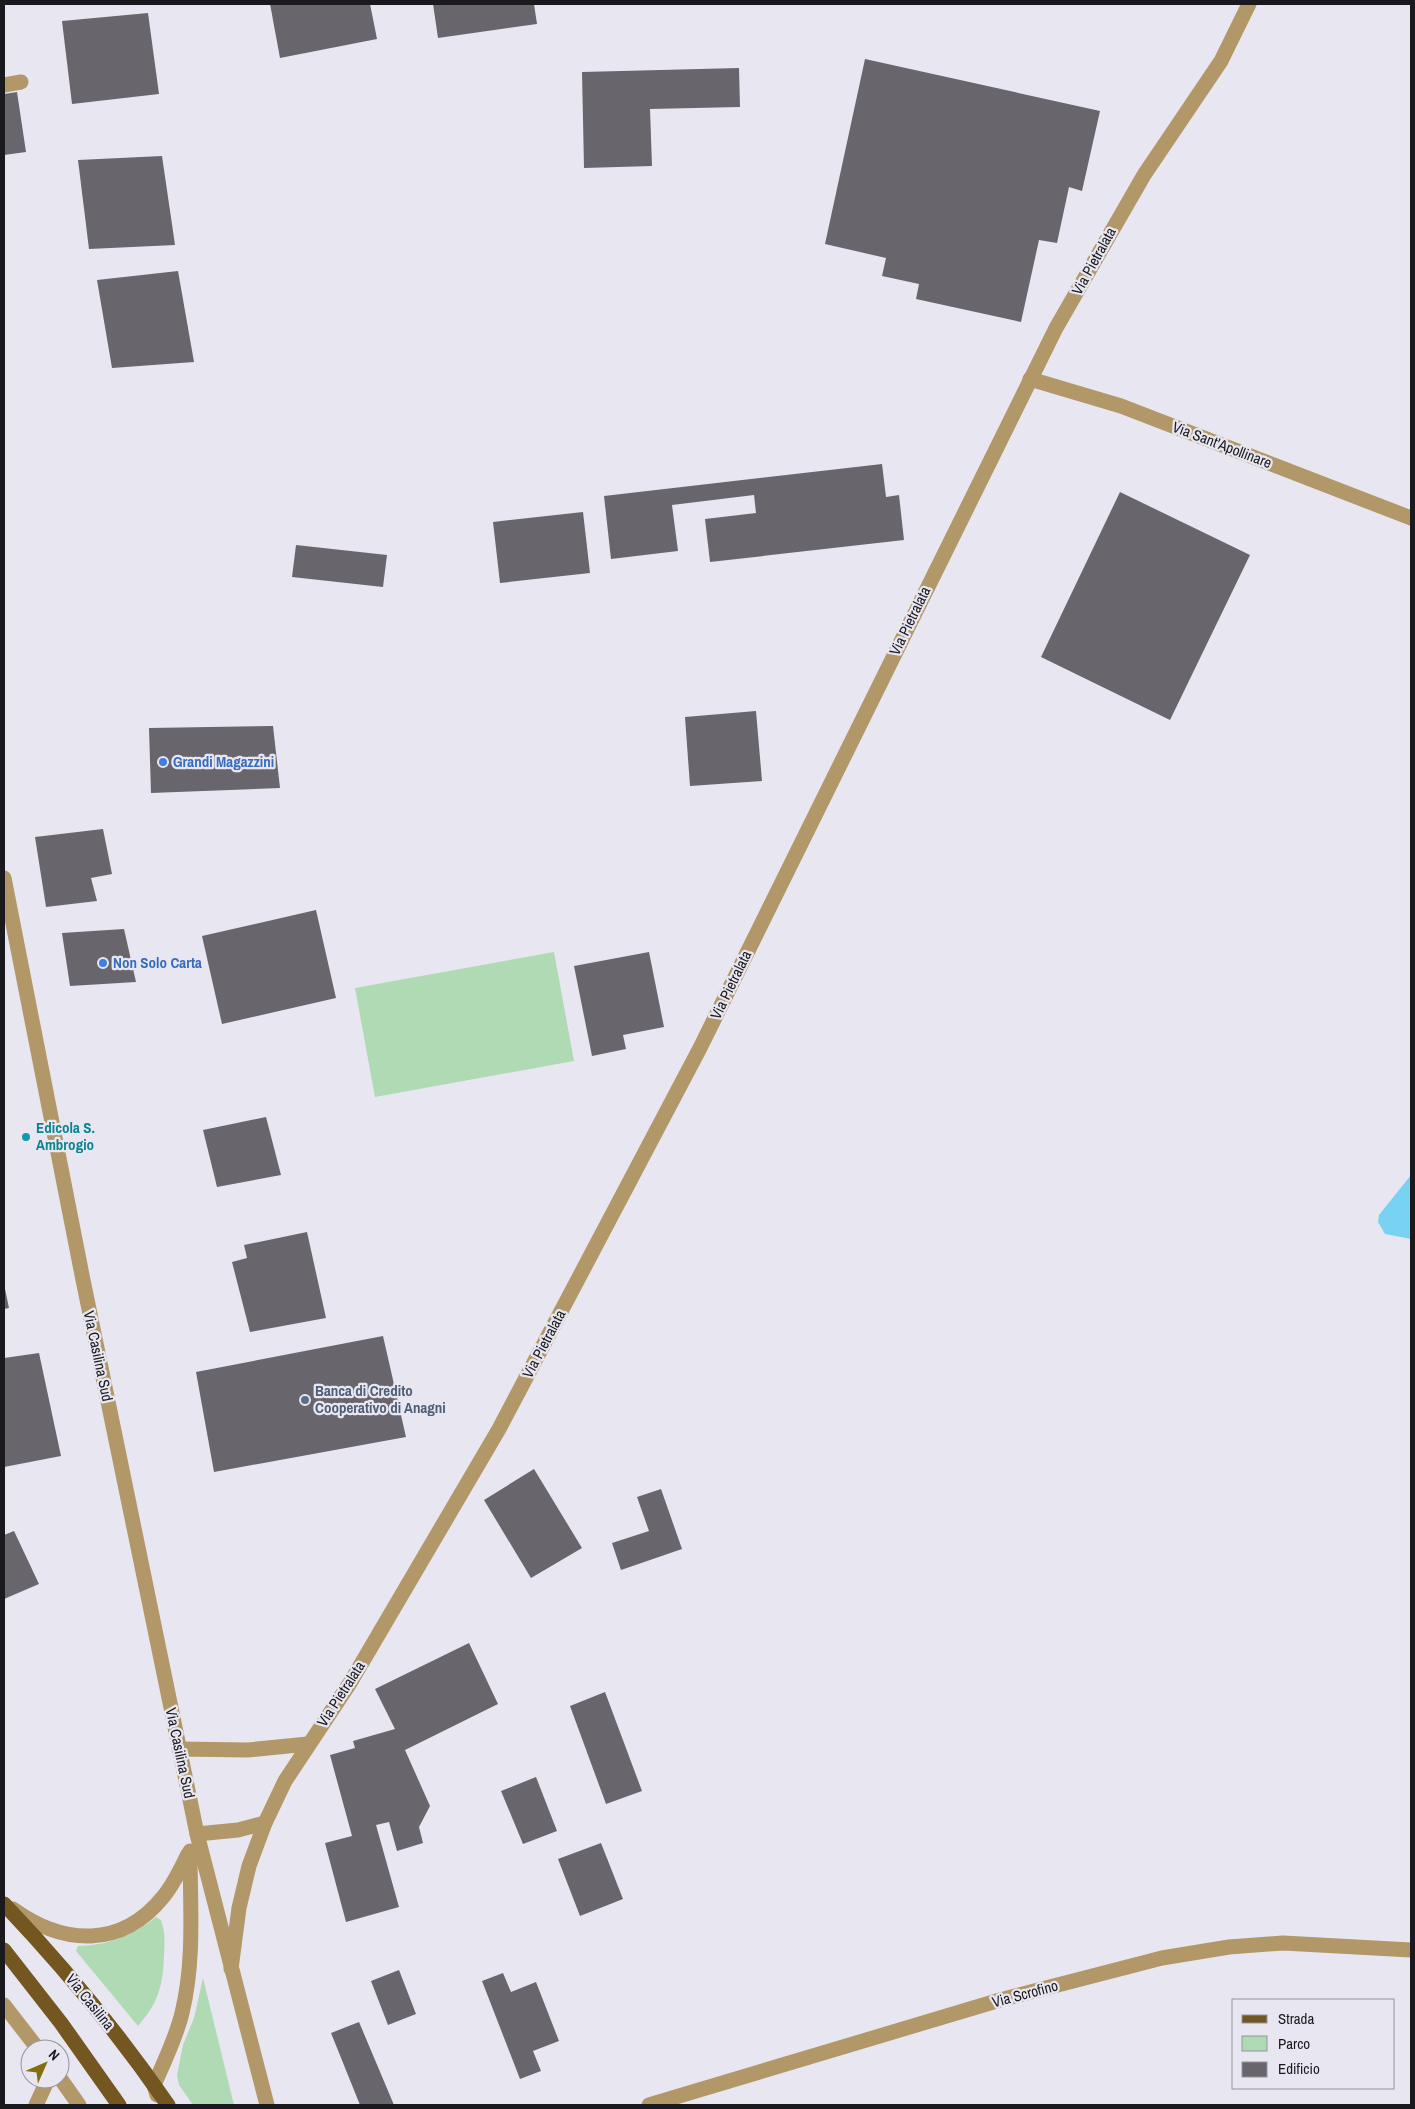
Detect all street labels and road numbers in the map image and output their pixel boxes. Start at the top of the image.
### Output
street label: Via Pietralata [1066,223,1121,298]
street label: Via Sant'Apollinare [1170,416,1275,473]
street label: Via Pietralata [884,583,935,659]
street label: Via Pietralata [705,947,756,1023]
street label: Via Pietralata [517,1306,570,1382]
street label: Via Casilina Sud [79,1309,118,1403]
street label: Via Pietralata [312,1657,370,1731]
street label: Via Casilina Sud [161,1706,200,1800]
street label: Via Casilina [61,1969,120,2034]
street label: Via Scrofino [990,1975,1060,2012]

